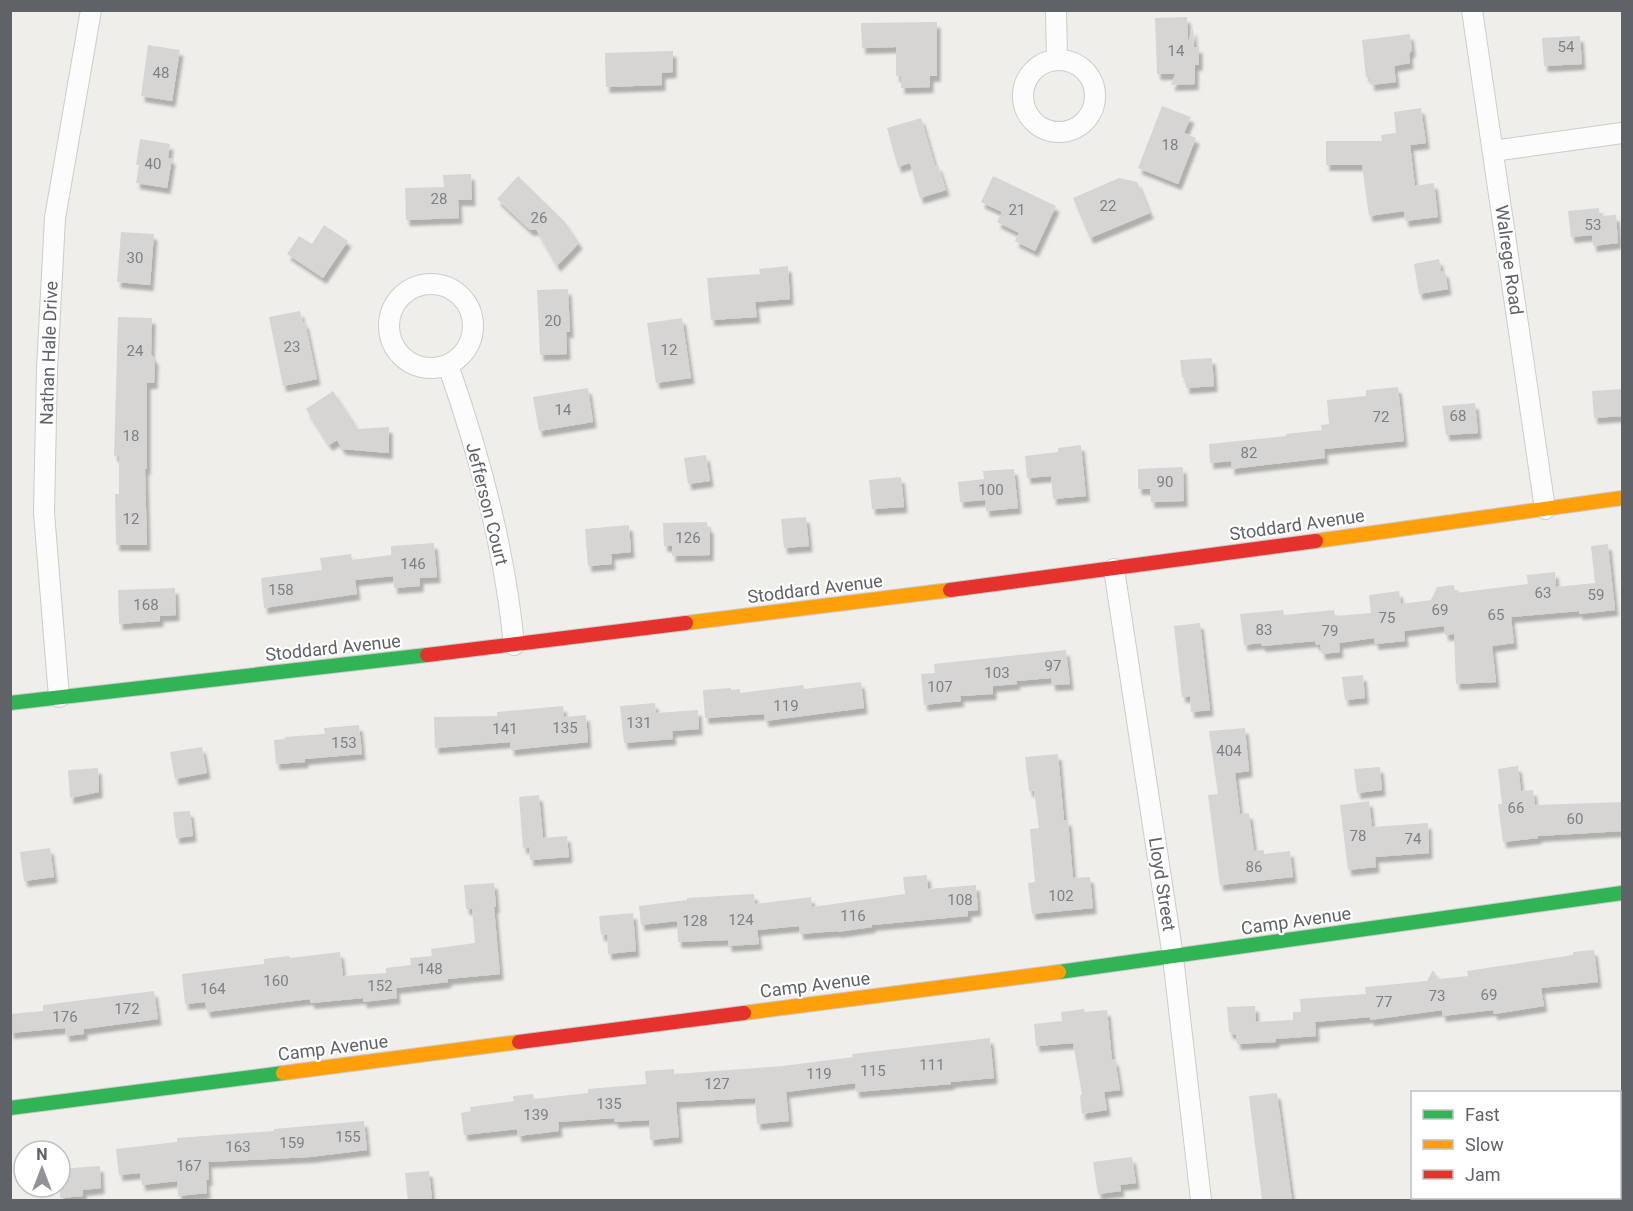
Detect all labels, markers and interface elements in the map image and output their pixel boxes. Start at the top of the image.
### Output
house number: 54 [1558,38,1575,56]
house number: 14 [1168,42,1185,60]
house number: 48 [153,64,169,82]
house number: 18 [1162,136,1178,154]
house number: 40 [145,155,161,173]
house number: 28 [431,190,447,208]
house number: 22 [1100,197,1116,215]
house number: 21 [1009,201,1025,219]
street label: Walrege Road [1491,204,1528,316]
house number: 26 [531,209,547,227]
house number: 53 [1585,216,1601,234]
house number: 30 [127,249,143,267]
street label: Nathan Hale Drive [35,281,62,425]
house number: 20 [545,312,561,330]
house number: 23 [284,338,300,356]
house number: 12 [661,341,677,359]
house number: 24 [127,342,144,360]
house number: 14 [555,401,572,419]
house number: 68 [1450,407,1466,425]
house number: 72 [1373,408,1389,426]
house number: 18 [123,427,139,445]
street label: Jefferson Court [462,440,513,568]
house number: 82 [1241,444,1257,462]
house number: 90 [1157,473,1173,491]
house number: 100 [978,481,1004,499]
street label: Stoddard Avenue [1228,505,1366,544]
house number: 12 [123,510,139,528]
house number: 126 [675,529,701,547]
house number: 146 [400,555,426,573]
street label: Stoddard Avenue [746,570,884,607]
house number: 158 [268,581,294,599]
house number: 63 [1535,584,1551,602]
house number: 59 [1588,586,1604,604]
house number: 168 [133,596,159,614]
house number: 69 [1432,601,1448,619]
house number: 65 [1488,606,1504,624]
house number: 75 [1379,609,1395,627]
house number: 83 [1256,621,1272,639]
house number: 79 [1322,622,1338,640]
street label: Stoddard Avenue [264,630,402,665]
house number: 97 [1045,657,1061,675]
house number: 103 [984,664,1010,682]
house number: 107 [927,678,953,696]
house number: 119 [773,697,799,715]
house number: 131 [626,714,652,732]
house number: 135 [552,719,578,737]
house number: 141 [492,720,518,738]
house number: 153 [331,734,357,752]
house number: 404 [1216,742,1242,760]
house number: 66 [1508,799,1524,817]
house number: 60 [1567,810,1583,828]
house number: 78 [1350,827,1366,845]
house number: 74 [1405,830,1422,848]
street label: Lloyd Street [1145,836,1180,932]
house number: 86 [1246,858,1262,876]
house number: 102 [1048,887,1074,905]
house number: 108 [947,891,973,909]
street label: Camp Avenue [1240,902,1352,939]
house number: 116 [840,907,866,925]
house number: 124 [728,911,754,929]
house number: 128 [682,912,708,930]
house number: 148 [417,960,443,978]
street label: Camp Avenue [759,967,871,1002]
house number: 160 [263,972,289,990]
house number: 152 [367,977,393,995]
house number: 164 [200,980,226,998]
house number: 69 [1481,986,1497,1004]
house number: 73 [1429,987,1445,1005]
house number: 77 [1376,993,1392,1011]
house number: 172 [114,1000,140,1018]
house number: 176 [52,1008,78,1026]
street label: Camp Avenue [277,1030,389,1065]
house number: 111 [919,1056,945,1074]
house number: 115 [860,1062,886,1080]
house number: 119 [806,1065,832,1083]
house number: 127 [704,1075,730,1093]
legend [1411,1091,1621,1199]
house number: 135 [596,1095,622,1113]
text: Fast [1465,1104,1500,1125]
house number: 139 [523,1106,549,1124]
house number: 155 [335,1128,361,1146]
house number: 159 [279,1134,305,1152]
text: Slow [1465,1134,1504,1155]
house number: 163 [225,1138,251,1156]
north arrow [12,1139,72,1199]
text: N [36,1145,48,1164]
house number: 167 [176,1157,202,1175]
text: Jam [1465,1164,1501,1185]

